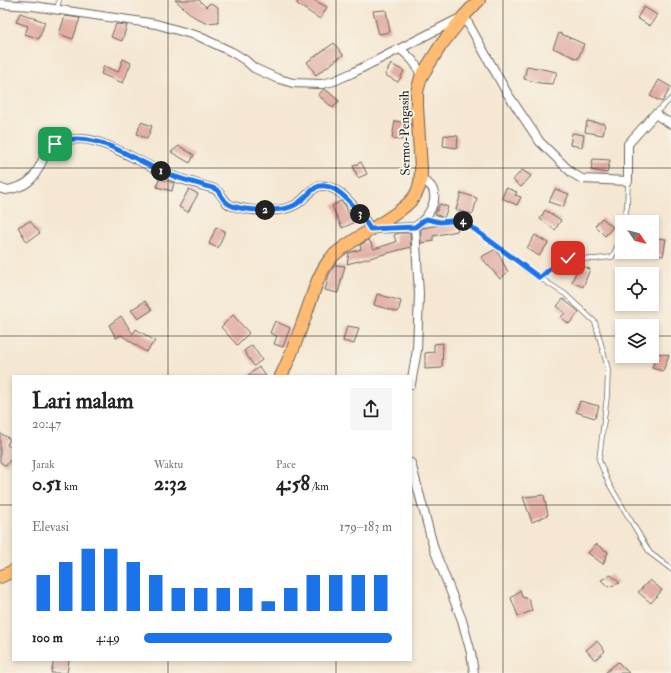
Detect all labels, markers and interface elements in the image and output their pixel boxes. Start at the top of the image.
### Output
street label: Sermo-Pengasih [396,90,414,176]
pin [38,127,72,161]
icon: arrive [44,133,66,155]
pin: 1 [151,161,171,181]
text: 1 [159,164,163,177]
pin: 2 [255,200,275,220]
text: 2 [262,203,268,216]
pin: 3 [350,204,370,224]
text: 3 [358,207,362,220]
pin: 4 [453,211,473,231]
text: 4 [460,214,466,227]
north arrow [615,215,659,259]
map controls [615,215,659,363]
pin [551,241,585,275]
icon: check [557,247,579,269]
button: locate [615,267,659,311]
button: layers [615,319,659,363]
text: Lari malam [32,387,134,415]
button: share [350,388,392,430]
text: 20:47 [32,416,61,432]
text: Jarak [32,458,55,471]
text: Waktu [154,458,183,471]
text: Pace [276,458,296,471]
text: 0.51 [32,471,62,496]
text: 2:32 [154,471,187,496]
text: 4:58 [276,471,310,496]
text: km [62,480,78,493]
text: /km [310,480,329,493]
text: Elevasi [32,519,69,535]
text: 179–183 m [340,519,392,535]
text: 100 m [32,630,63,646]
text: 4:49 [96,630,120,646]

